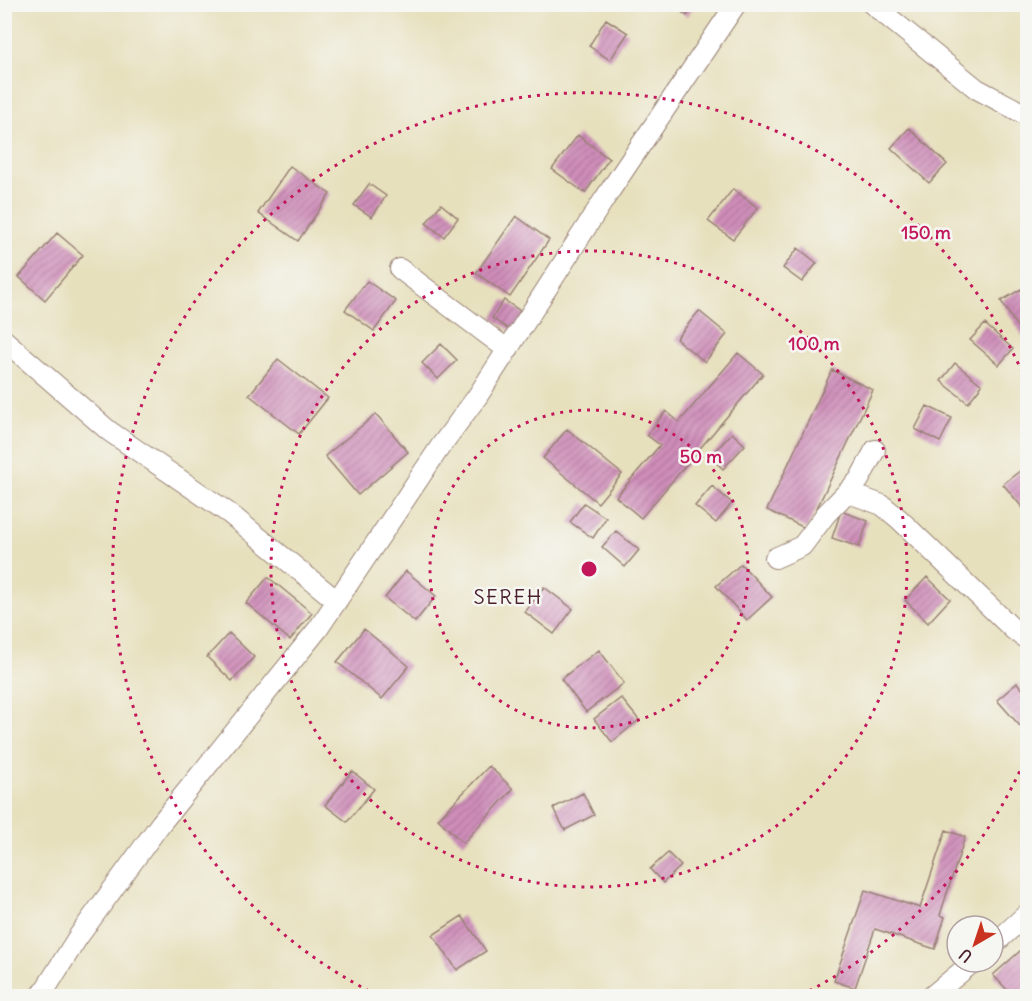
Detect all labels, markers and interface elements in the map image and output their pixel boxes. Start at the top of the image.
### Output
text: 150 m [901,221,951,244]
text: 100 m [789,332,840,355]
text: 50 m [680,445,722,468]
centre of rings [579,559,599,579]
district label: SEREH [473,584,543,609]
north arrow [945,914,1005,974]
text: U [955,944,976,967]

